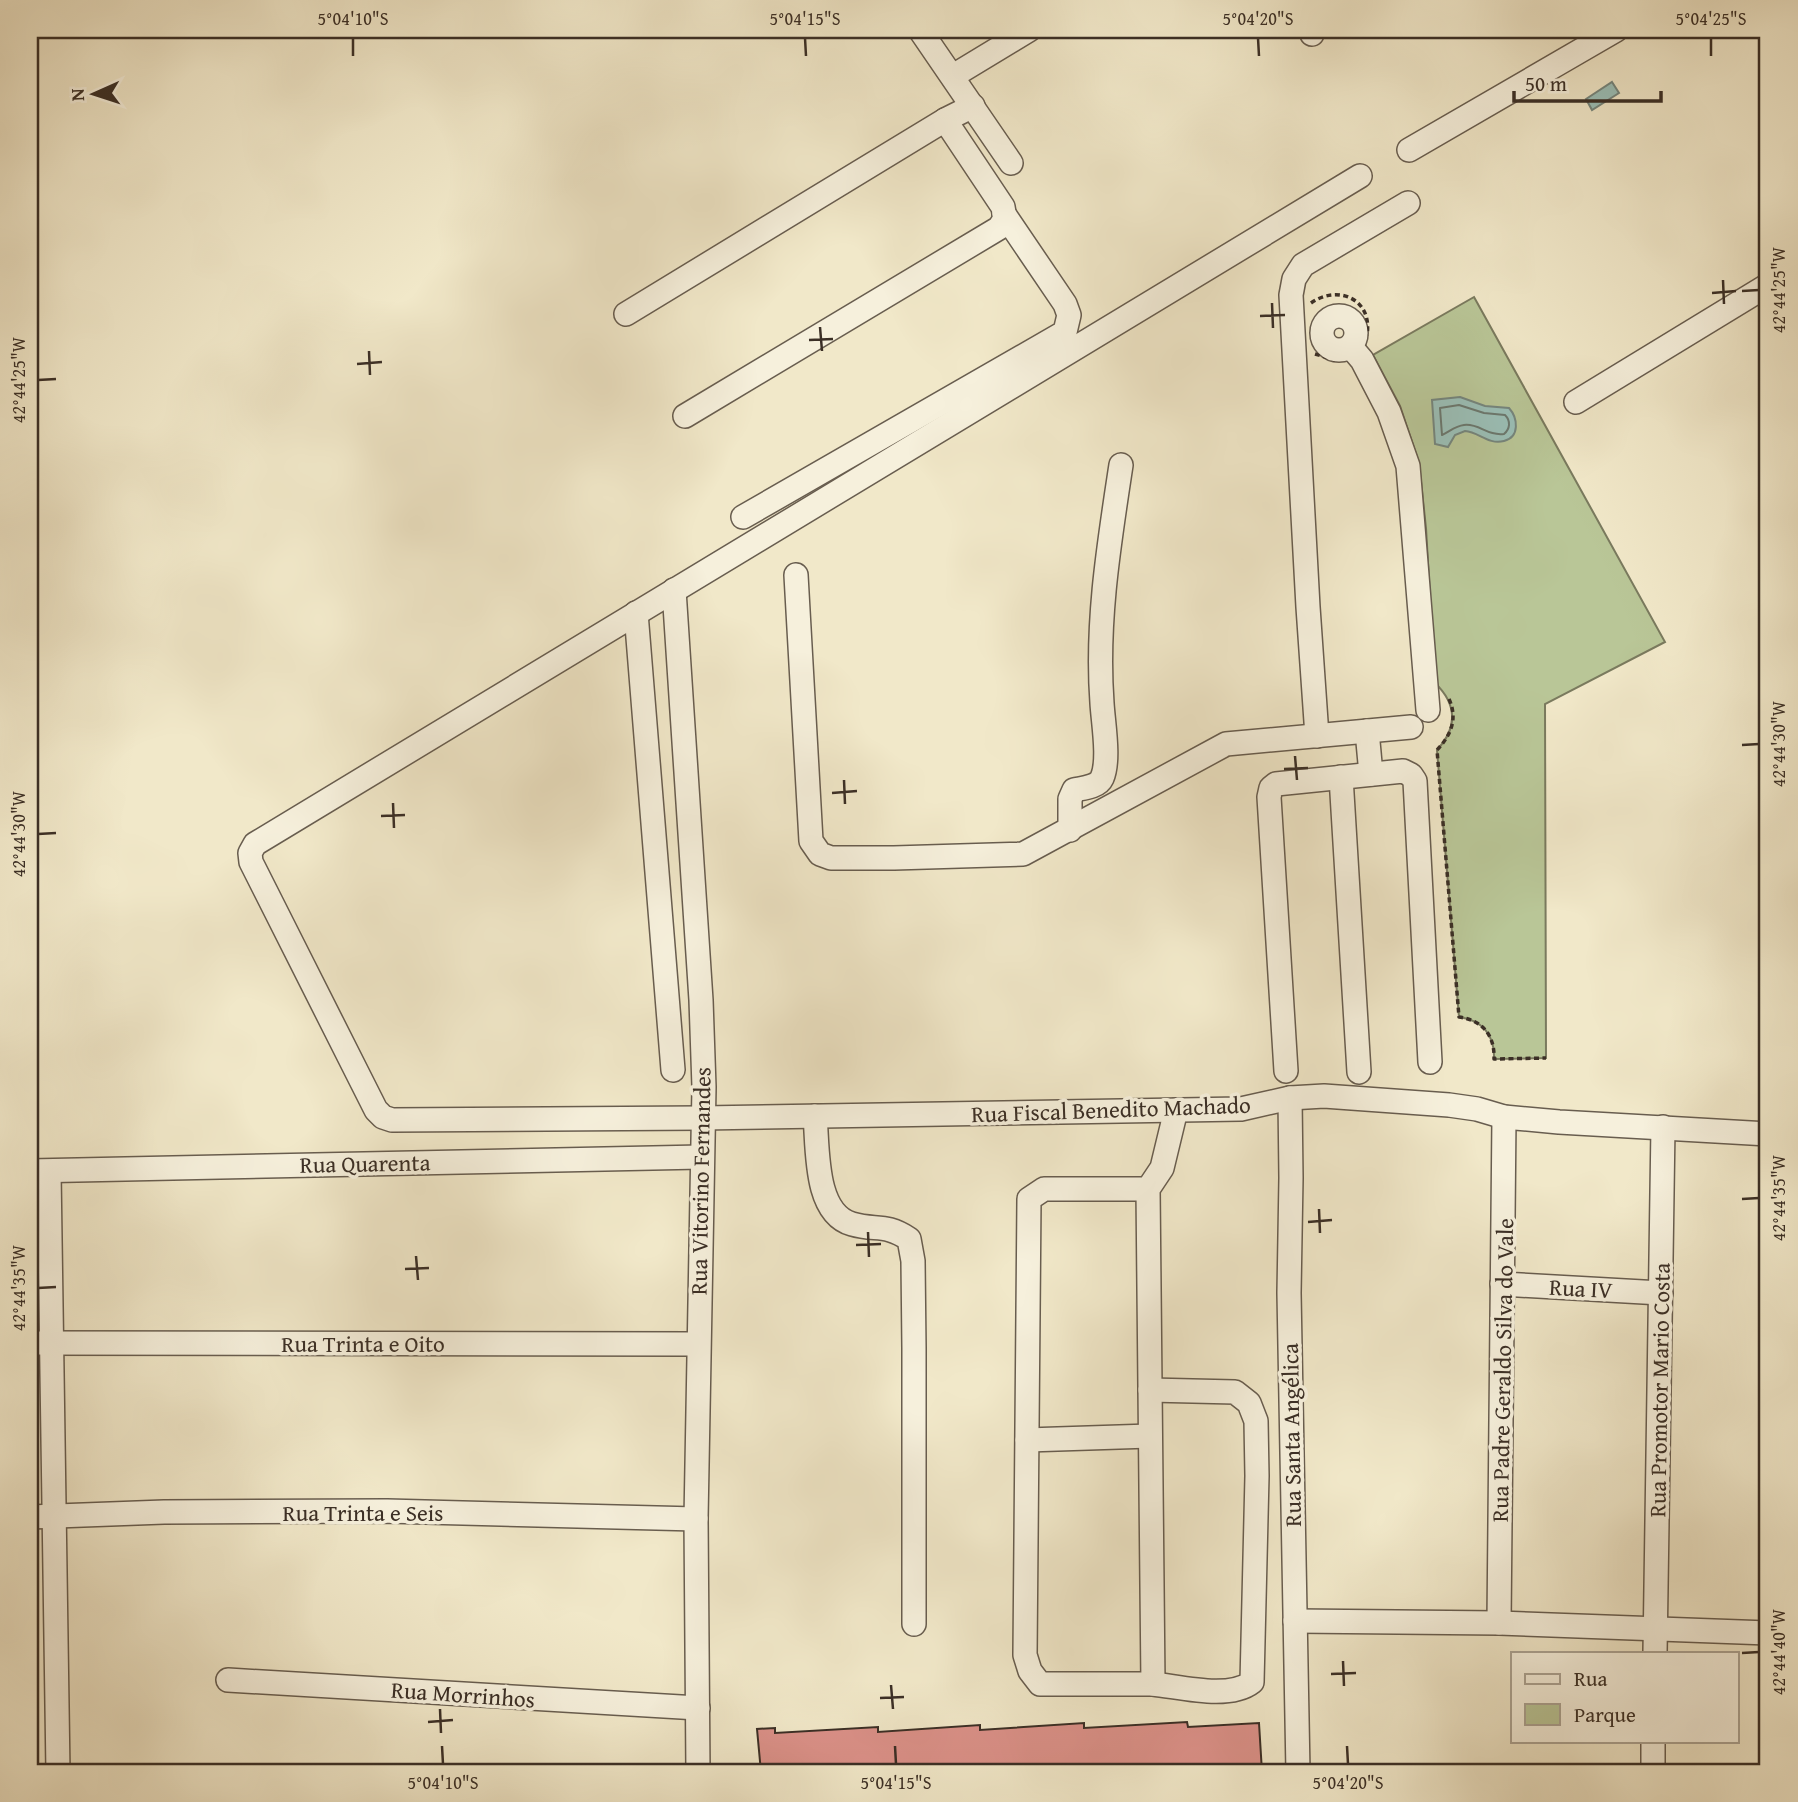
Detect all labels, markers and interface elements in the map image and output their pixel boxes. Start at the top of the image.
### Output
text: 5°04'10"S [317,5,389,32]
text: 5°04'15"S [769,5,841,32]
text: 5°04'20"S [1222,5,1294,32]
text: 5°04'25"S [1675,5,1747,32]
north arrow [60,60,130,130]
scale bar [1514,60,1661,104]
text: 50 m [1525,68,1567,99]
text: N [63,88,91,102]
text: 42°44'25"W [1765,246,1792,333]
text: 42°44'25"W [5,336,32,423]
text: 42°44'30"W [1765,700,1792,787]
text: 42°44'30"W [5,790,32,877]
street label: Rua Vitorino Fernandes [682,1067,718,1295]
street label: Rua Fiscal Benedito Machado [971,1088,1251,1130]
street label: Rua Quarenta [299,1145,431,1181]
text: 42°44'35"W [1765,1154,1792,1241]
street label: Rua Padre Geraldo Silva do Vale [1483,1218,1521,1522]
text: 42°44'35"W [5,1244,32,1331]
street label: Rua Promotor Mario Costa [1640,1262,1678,1518]
street label: Rua IV [1548,1270,1614,1306]
street label: Rua Trinta e Oito [281,1327,445,1360]
street label: Rua Santa Angélica [1273,1343,1309,1527]
street label: Rua Trinta e Seis [283,1496,443,1529]
text: 42°44'40"W [1765,1608,1792,1695]
legend [1511,1652,1738,1742]
text: Rua [1574,1663,1607,1694]
street label: Rua Morrinhos [390,1673,536,1715]
text: Parque [1574,1699,1636,1730]
text: 5°04'10"S [407,1769,479,1796]
text: 5°04'15"S [860,1769,932,1796]
text: 5°04'20"S [1312,1769,1384,1796]

